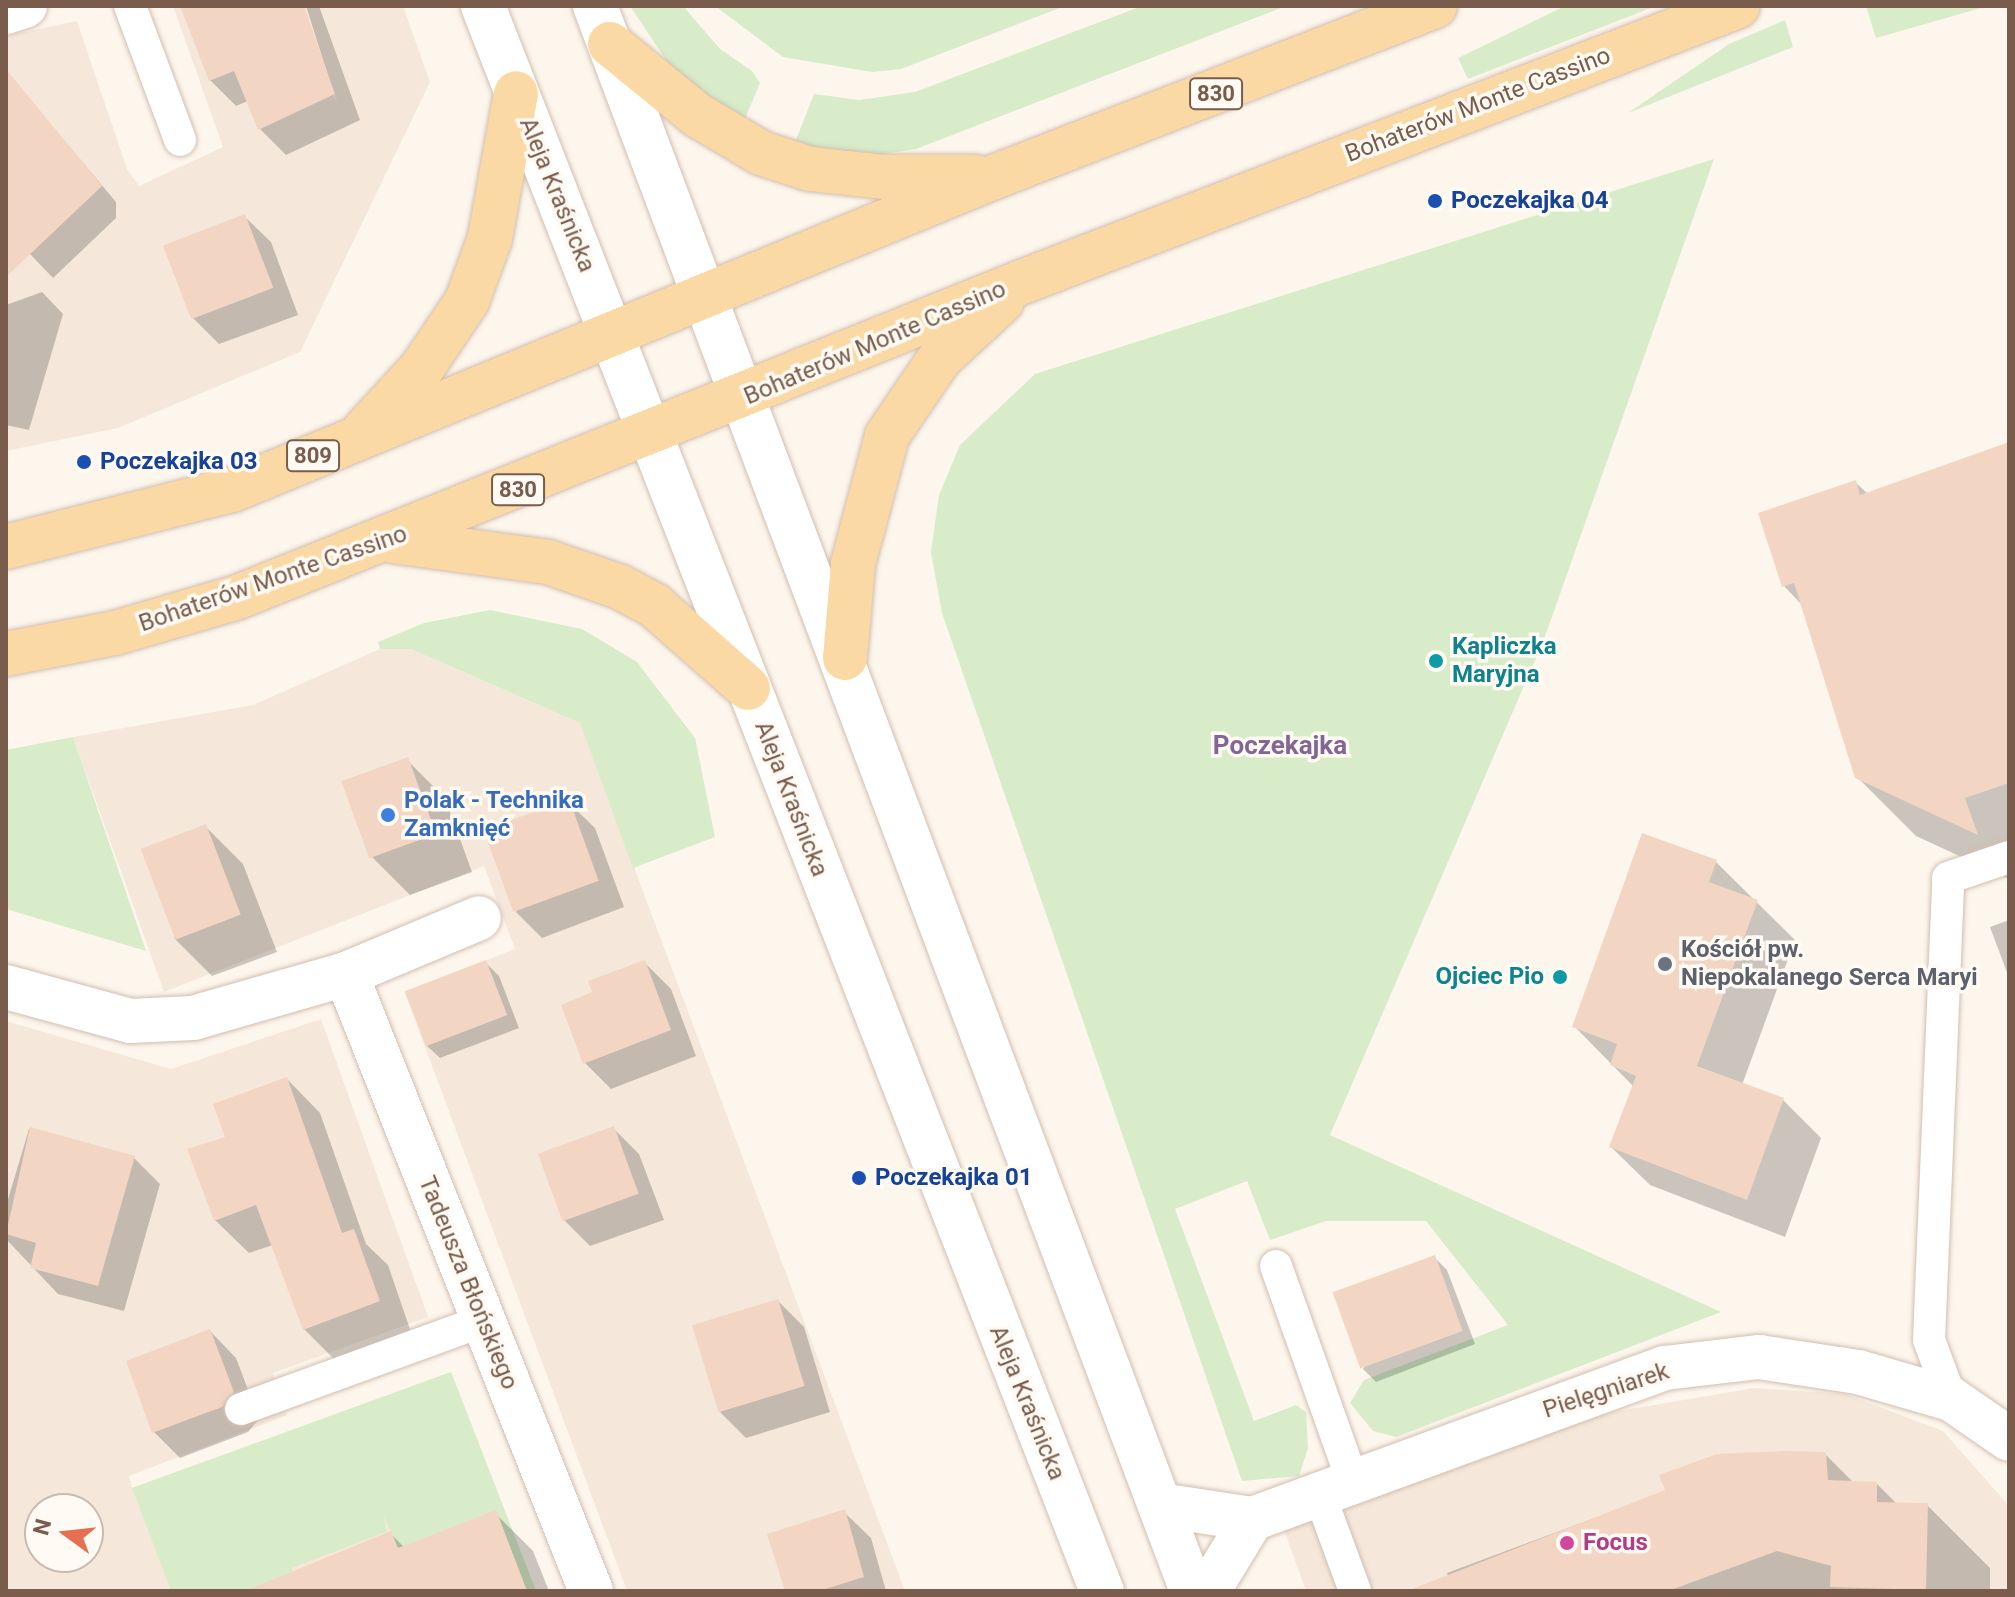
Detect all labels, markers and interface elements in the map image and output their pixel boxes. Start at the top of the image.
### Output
street label: Bohaterów Monte Cassino [1341,41,1615,169]
road number: 830 [1188,76,1244,112]
street label: Aleja Kraśnicka [513,114,601,276]
place label: Poczekajka 04 [1451,187,1608,215]
marker: Poczekajka 04 [1426,192,1444,210]
street label: Bohaterów Monte Cassino [740,275,1010,411]
road number: 809 [285,438,341,474]
place label: Poczekajka 03 [100,448,257,476]
marker: Poczekajka 03 [75,453,93,471]
road number: 830 [490,472,546,508]
street label: Bohaterów Monte Cassino [135,520,411,638]
place label: Kapliczka Maryjna [1452,633,1557,689]
marker: Kapliczka Maryjna [1427,652,1445,670]
street label: Aleja Kraśnicka [748,717,834,881]
district label: Poczekajka [1213,730,1347,762]
place label: Polak - Technika Zamknięć [404,787,584,843]
marker: Polak - Technika Zamknięć [379,806,397,824]
place label: Kościół pw. Niepokalanego Serca Maryi [1681,936,1978,992]
marker: Kościół pw. Niepokalanego Serca Maryi [1656,955,1674,973]
place label: Ojciec Pio [1436,963,1544,991]
marker: Ojciec Pio [1551,968,1569,986]
place label: Poczekajka 01 [875,1164,1032,1192]
marker: Poczekajka 01 [850,1169,868,1187]
street label: Tadeusza Błońskiego [412,1172,524,1394]
street label: Aleja Kraśnicka [983,1322,1071,1484]
street label: Pielęgniarek [1539,1357,1673,1425]
north arrow [24,1493,104,1573]
text: N [28,1516,56,1538]
place label: Focus [1583,1529,1648,1557]
marker: Focus [1558,1534,1576,1552]

